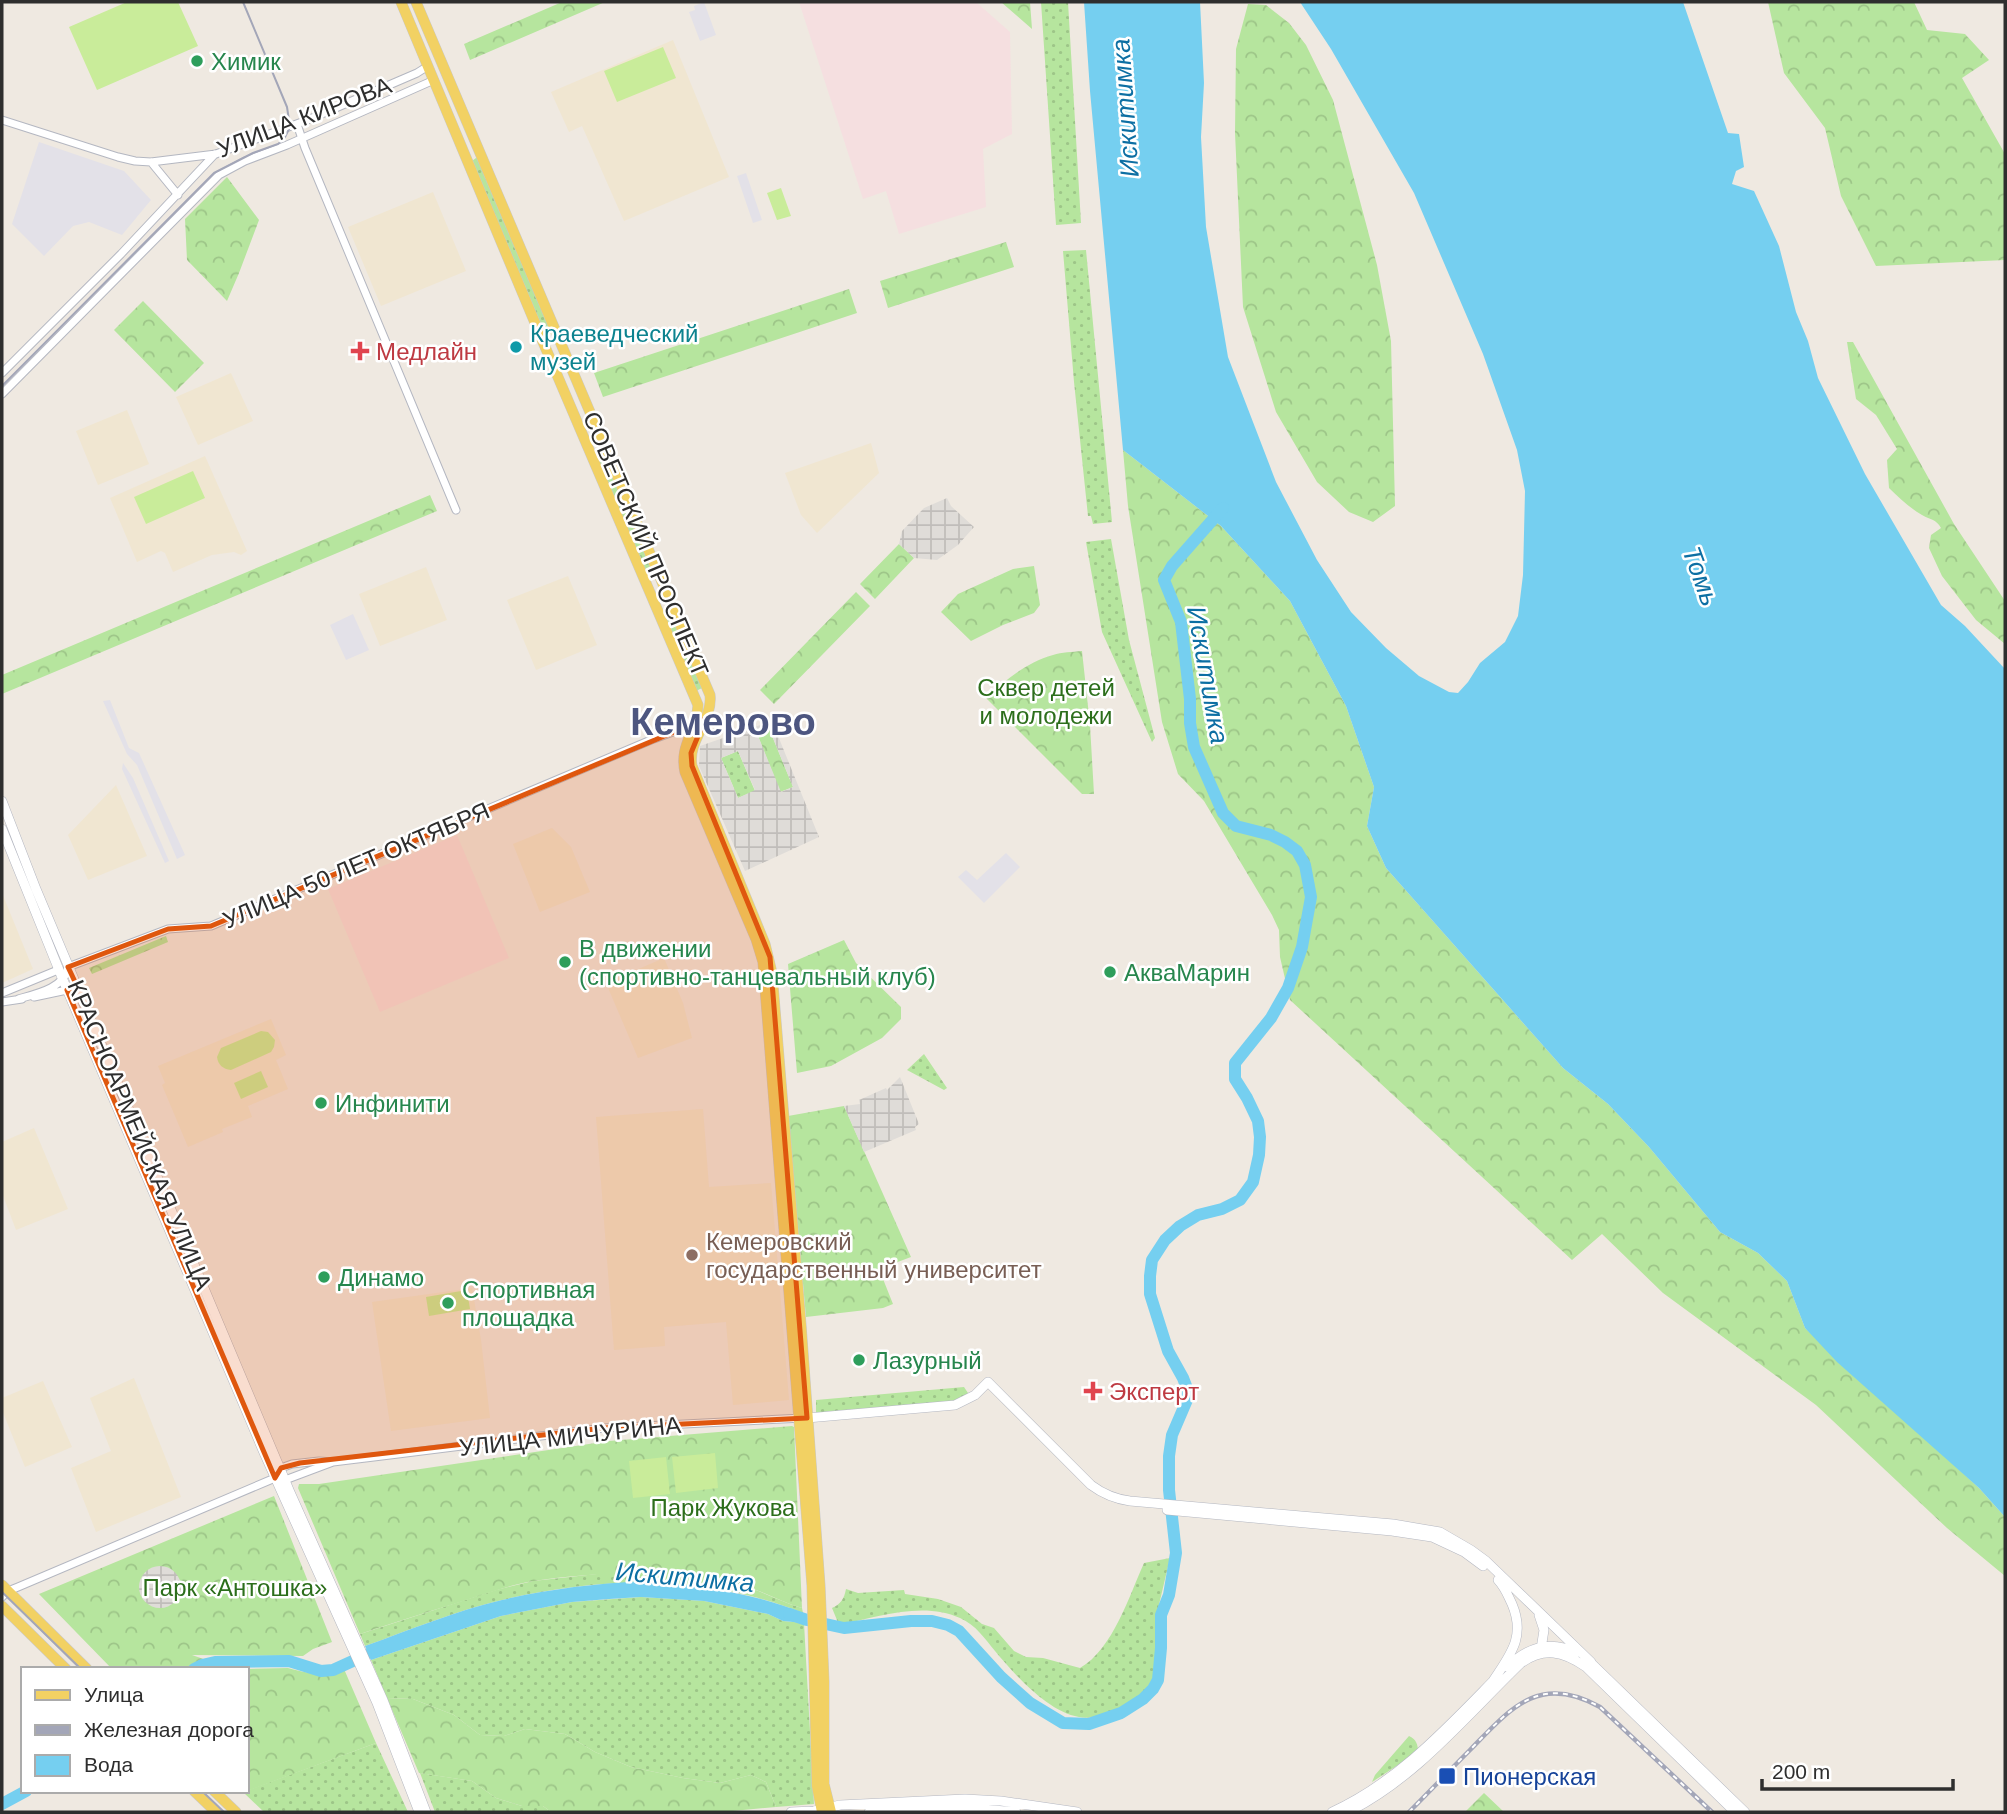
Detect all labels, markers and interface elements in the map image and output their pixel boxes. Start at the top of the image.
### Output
water label: Искитимка [1105,38,1145,178]
place label: Химик [211,48,281,75]
marker: Химик [189,53,205,69]
street label: УЛИЦА КИРОВА [213,71,395,163]
place label: Краеведческий музей [530,320,699,375]
place label: Медлайн [376,338,477,365]
marker: Краеведческий музей [508,339,524,355]
marker: Медлайн [350,341,370,361]
street label: СОВЕТСКИЙ ПРОСПЕКТ [578,407,714,681]
water label: Томь [1676,542,1726,610]
water label: Искитимка [1181,604,1235,746]
park label: Сквер детей и молодежи [977,674,1115,729]
district label: Кемерово [630,701,816,743]
street label: УЛИЦА 50 ЛЕТ ОКТЯБРЯ [219,797,493,933]
place label: В движении (спортивно-танцевальный клуб) [579,935,936,990]
marker: В движении (спортивно-танцевальный клуб) [557,954,573,970]
place label: АкваМарин [1124,959,1250,986]
marker: АкваМарин [1102,964,1118,980]
street label: КРАСНОАРМЕЙСКАЯ УЛИЦА [62,976,218,1294]
place label: Инфинити [335,1090,450,1117]
marker: Инфинити [313,1095,329,1111]
place label: Кемеровский государственный университет [706,1228,1042,1283]
marker: Кемеровский государственный университет [684,1247,700,1263]
place label: Динамо [338,1264,424,1291]
marker: Динамо [316,1269,332,1285]
place label: Спортивная площадка [462,1276,595,1331]
marker: Спортивная площадка [440,1295,456,1311]
place label: Лазурный [873,1347,982,1374]
marker: Лазурный [851,1352,867,1368]
place label: Эксперт [1109,1378,1199,1405]
marker: Эксперт [1083,1381,1103,1401]
street label: УЛИЦА МИЧУРИНА [458,1411,682,1461]
park label: Парк Жукова [651,1494,796,1521]
water label: Искитимка [614,1556,756,1598]
park label: Парк «Антошка» [143,1574,327,1601]
legend [21,1667,248,1793]
text: Улица [84,1683,144,1706]
text: Железная дорога [84,1718,254,1741]
scale bar [1762,1748,1953,1792]
text: Вода [84,1753,133,1776]
text: 200 m [1772,1760,1830,1783]
place label: Пионерская [1463,1763,1596,1790]
marker: Пионерская [1437,1766,1457,1786]

